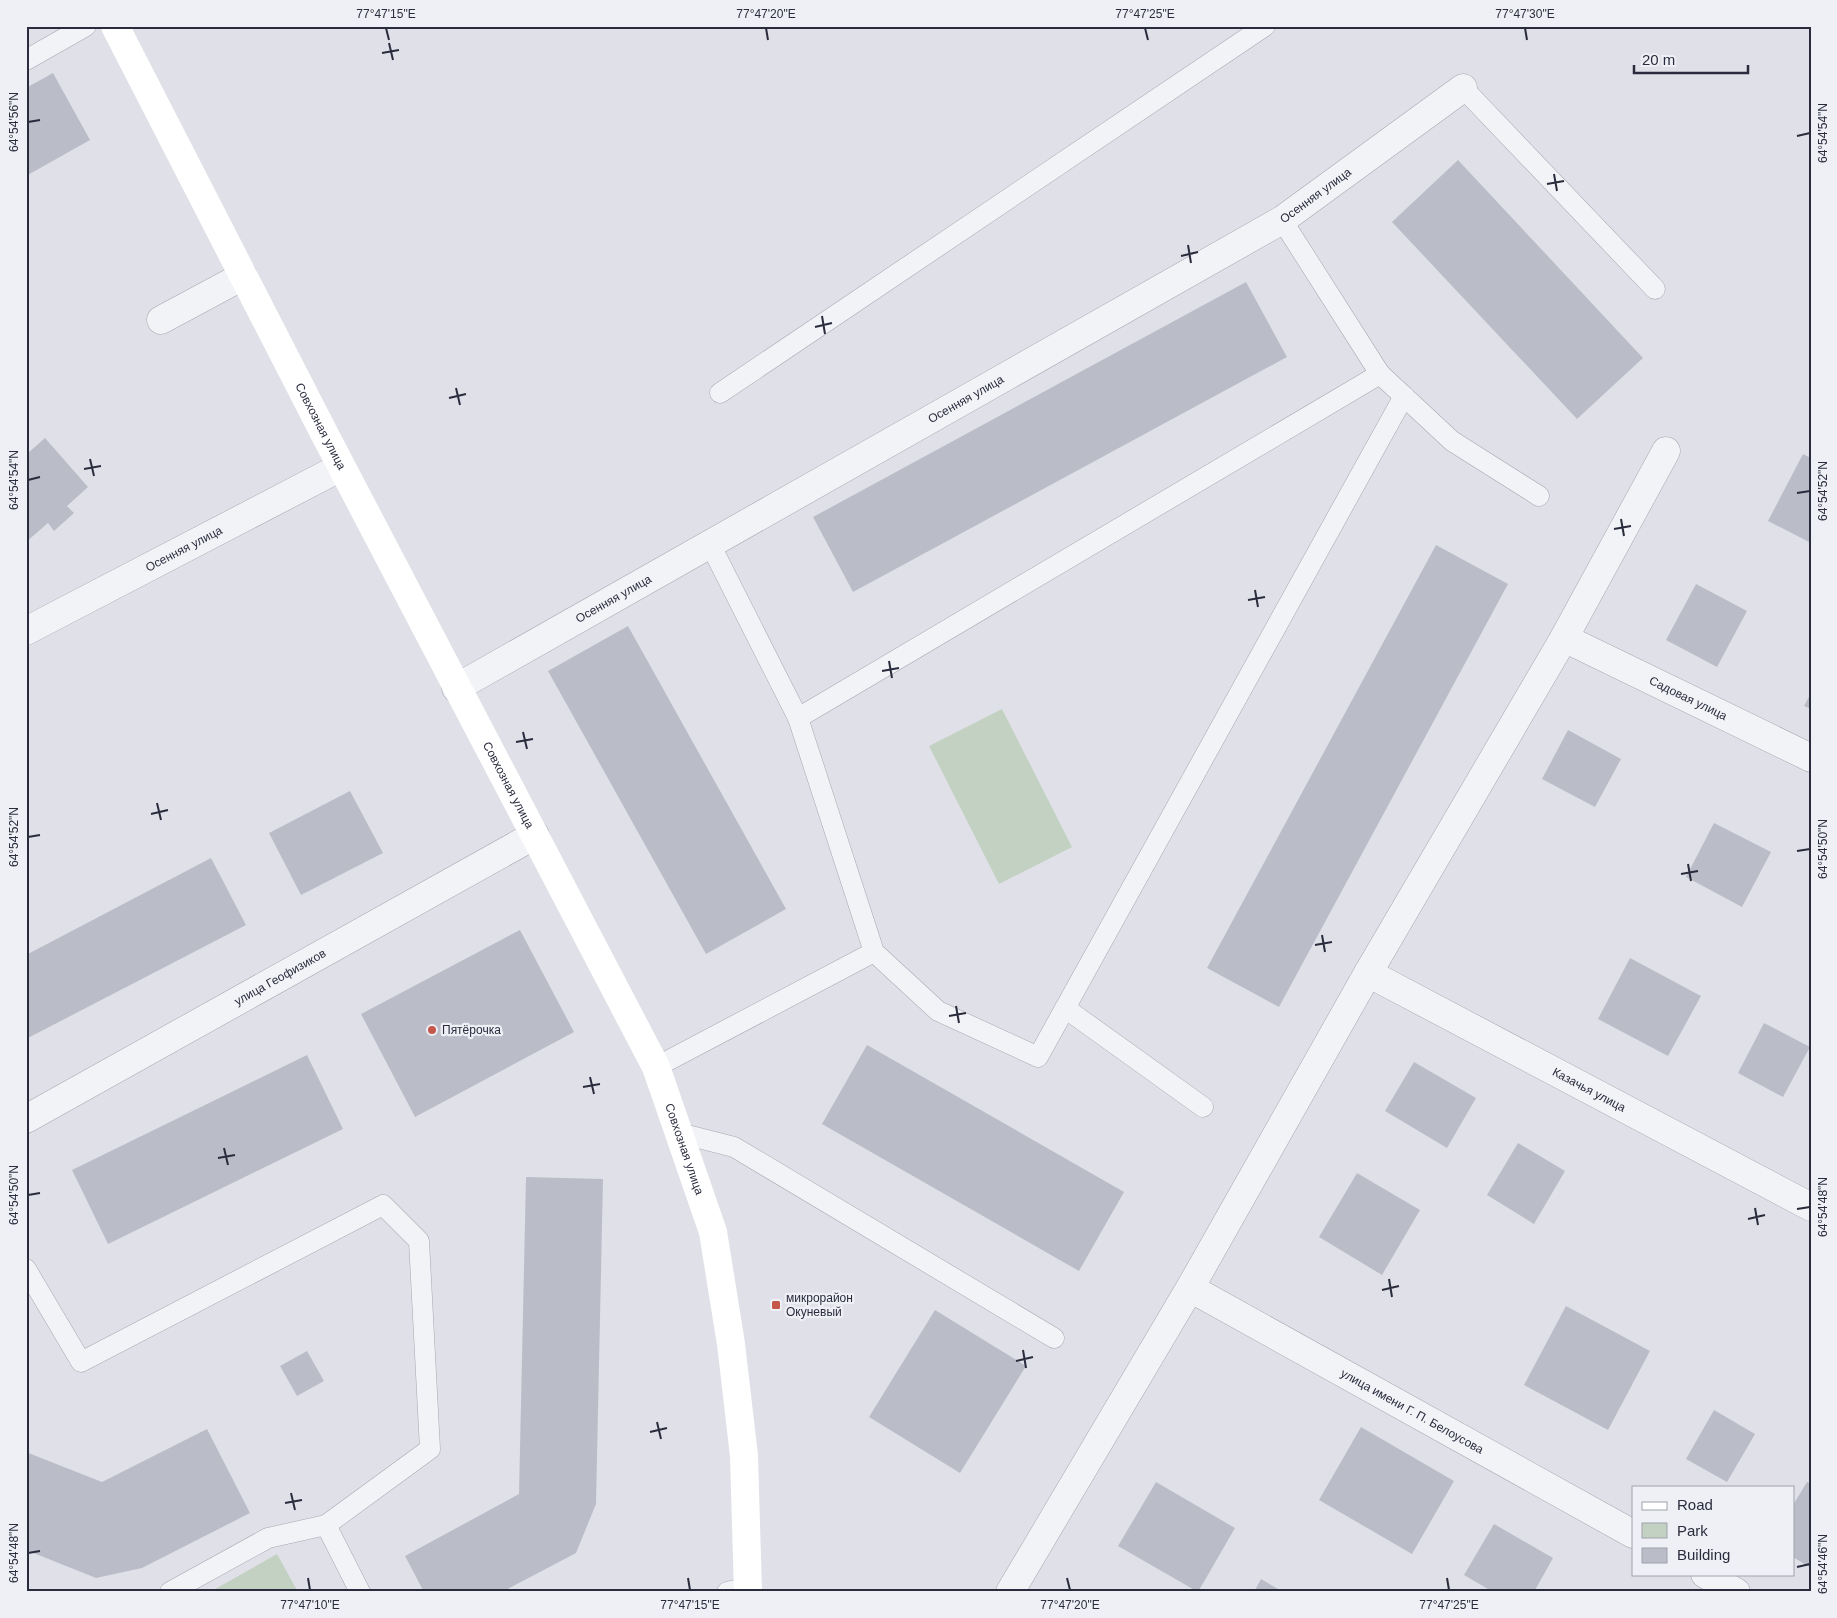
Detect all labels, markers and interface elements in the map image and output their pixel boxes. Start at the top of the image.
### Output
text: 77°47'15"E [356,7,416,21]
text: 77°47'20"E [736,7,796,21]
text: 77°47'25"E [1115,7,1175,21]
text: 77°47'30"E [1495,7,1555,21]
scale bar [1634,42,1748,74]
text: 20 m [1642,51,1675,68]
text: 64°54'56"N [7,92,21,152]
text: 64°54'54"N [1816,103,1830,163]
street label: Осенняя улица [1277,165,1354,226]
street label: Осенняя улица [926,372,1006,426]
street label: Совхозная улица [292,380,349,472]
text: 64°54'54"N [7,450,21,510]
text: 64°54'52"N [1816,461,1830,521]
street label: Осенняя улица [143,523,225,575]
street label: Осенняя улица [573,572,654,626]
street label: Садовая улица [1647,673,1730,723]
street label: Совхозная улица [480,739,537,831]
text: 64°54'52"N [7,807,21,867]
text: 64°54'50"N [1816,819,1830,879]
street label: улица Геофизиков [232,946,328,1008]
place label: Пятёрочка [442,1023,501,1037]
marker: Пятёрочка [426,1024,438,1036]
street label: Казачья улица [1550,1065,1628,1115]
street label: Совхозная улица [662,1101,707,1197]
text: 64°54'50"N [7,1165,21,1225]
text: 64°54'48"N [1816,1177,1830,1237]
place label: микрорайон Окуневый [786,1291,853,1319]
marker: микрорайон Окуневый [770,1299,782,1311]
street label: улица имени Г. П. Белоусова [1338,1366,1486,1457]
legend [1632,1486,1794,1576]
text: Road [1677,1496,1713,1513]
text: Park [1677,1522,1708,1539]
text: 64°54'48"N [7,1523,21,1583]
text: 64°54'46"N [1816,1534,1830,1594]
text: Building [1677,1546,1730,1563]
text: 77°47'10"E [280,1598,340,1612]
text: 77°47'15"E [660,1598,720,1612]
text: 77°47'20"E [1040,1598,1100,1612]
text: 77°47'25"E [1419,1598,1479,1612]

